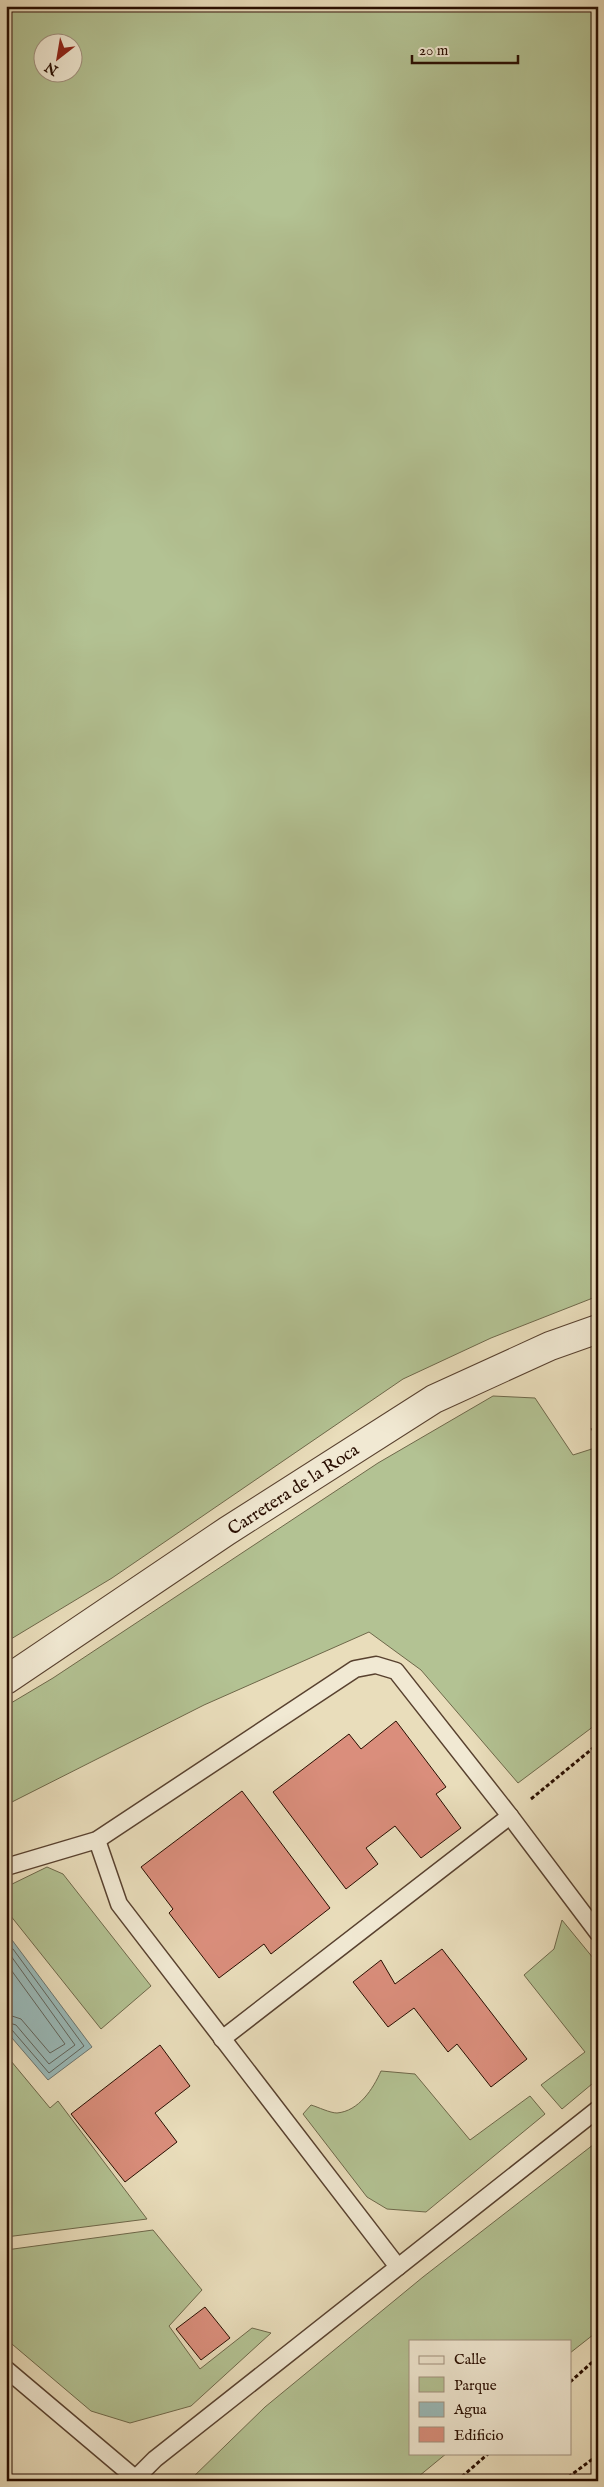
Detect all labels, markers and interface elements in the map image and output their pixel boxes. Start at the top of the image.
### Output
north arrow [32,32,82,82]
scale bar [412,32,518,64]
text: 20 m [419,41,449,60]
text: N [42,57,63,80]
street label: Carretera de la Roca [224,1439,364,1541]
legend [409,2340,572,2454]
text: Calle [454,2350,486,2369]
text: Parque [454,2376,497,2395]
text: Agua [453,2400,487,2419]
text: Edificio [454,2426,504,2445]

